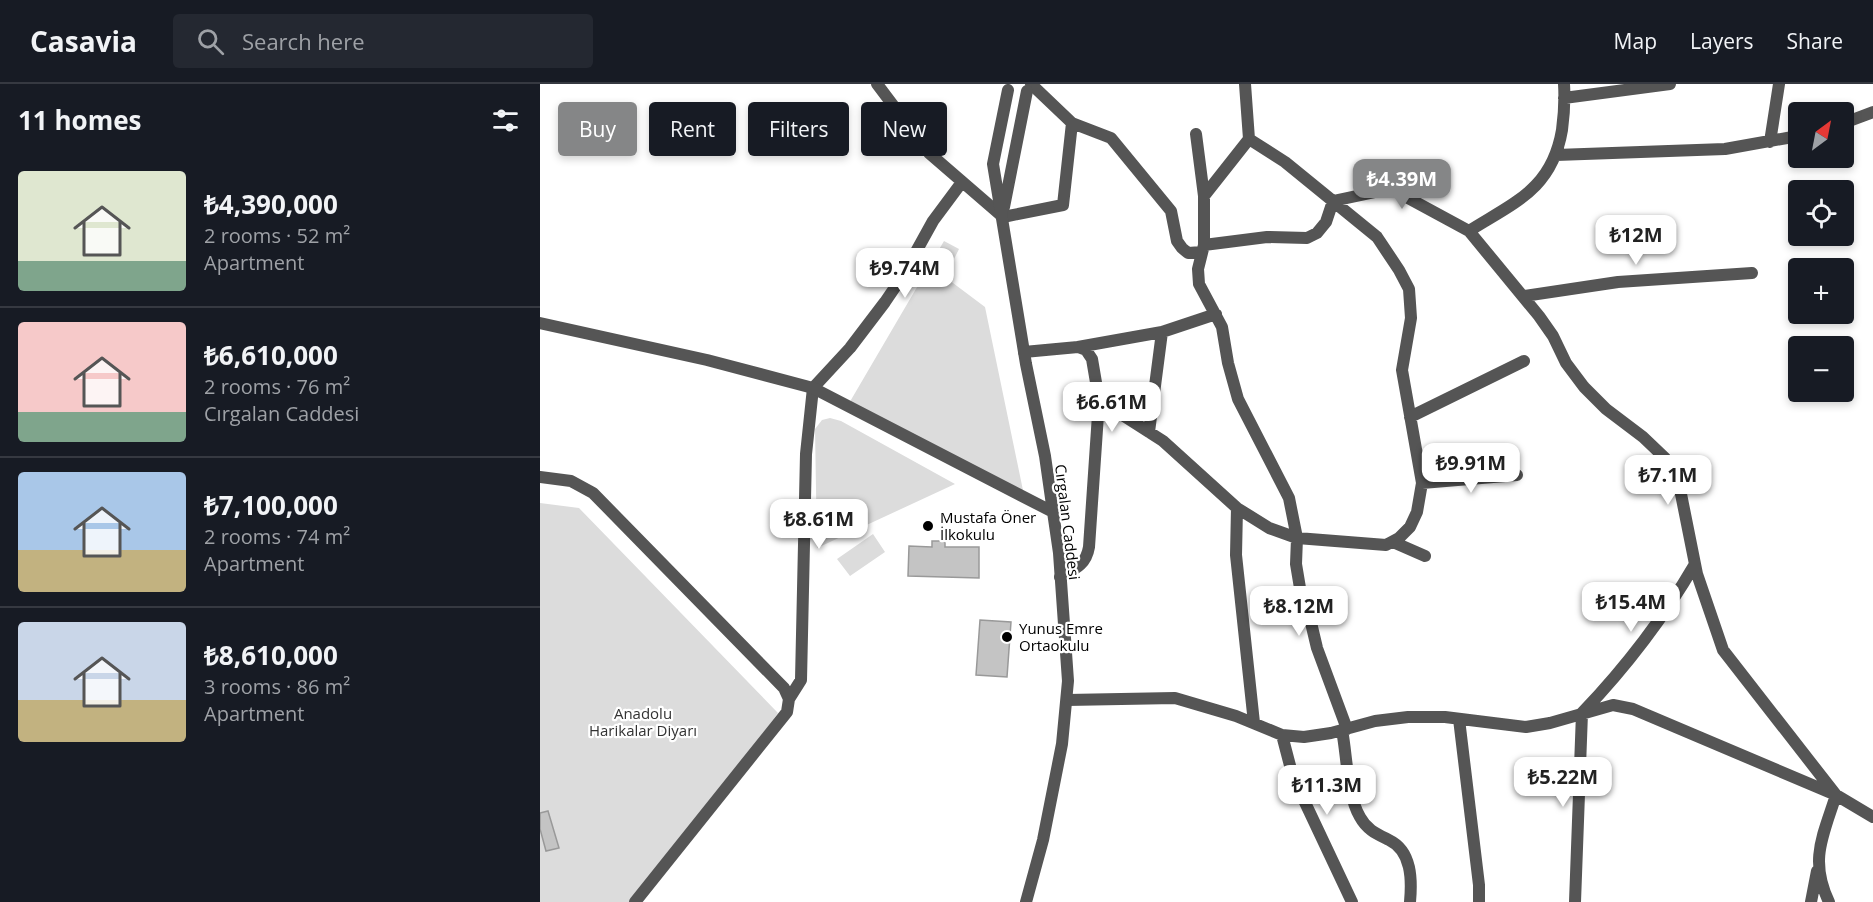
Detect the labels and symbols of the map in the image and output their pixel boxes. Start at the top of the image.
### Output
north arrow [1788,102,1854,168]
pin: ₺4.39M [1353,159,1451,210]
pin: ₺12M [1600,215,1672,266]
pin: ₺9.74M [856,248,954,299]
pin: ₺6.61M [1063,382,1161,433]
pin: ₺9.91M [1422,443,1520,494]
pin: ₺7.1M [1626,455,1710,506]
street label: Cırgalan Caddesi [1051,463,1085,581]
pin: ₺8.61M [770,499,868,550]
place label: Mustafa Öner İlkokulu [940,507,1036,544]
marker: Mustafa Öner İlkokulu [921,519,935,533]
pin: ₺15.4M [1582,582,1680,633]
pin: ₺8.12M [1250,586,1348,637]
place label: Yunus Emre Ortaokulu [1019,618,1103,655]
marker: Yunus Emre Ortaokulu [1000,630,1014,644]
park label: Anadolu Harikalar Diyarı [589,703,697,740]
pin: ₺5.22M [1514,757,1612,808]
pin: ₺11.3M [1278,765,1376,816]

